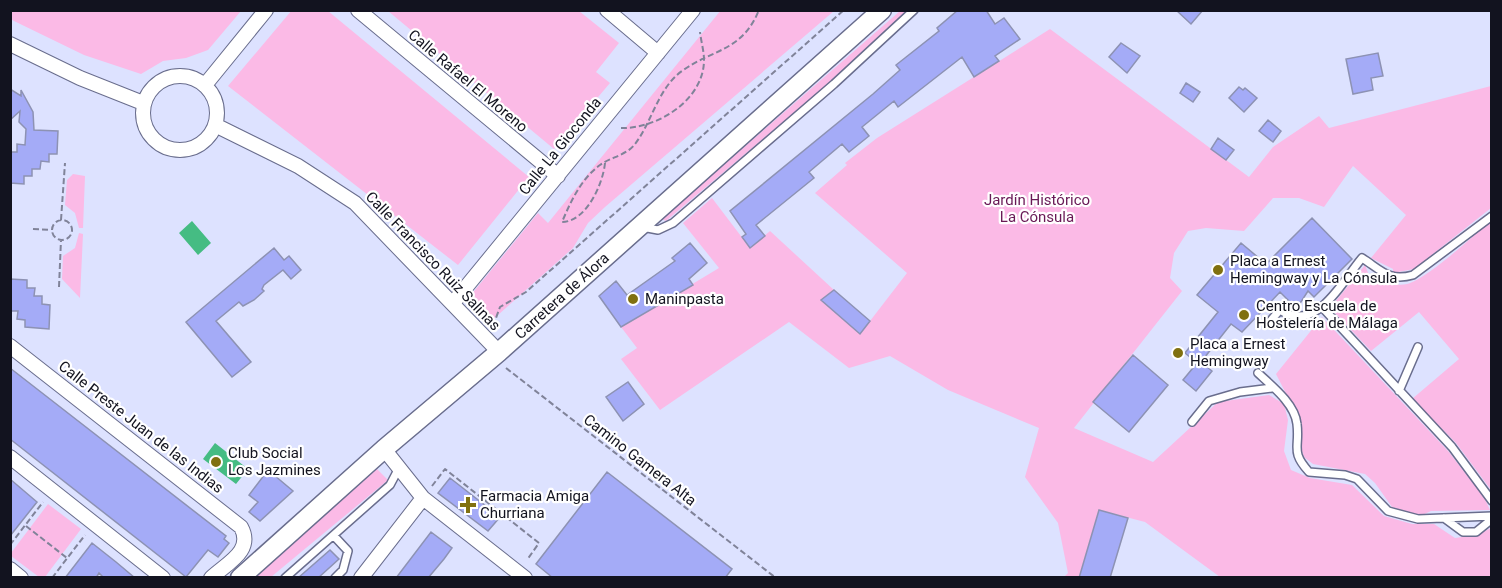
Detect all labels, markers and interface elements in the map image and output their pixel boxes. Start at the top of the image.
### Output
street label: Calle Rafael El Moreno [405,26,531,136]
street label: Calle La Gioconda [515,93,605,199]
street label: Calle Francisco Ruiz Salinas [362,188,504,334]
park label: Jardín Histórico La Cónsula [984,191,1090,226]
street label: Carretera de Álora [511,249,613,343]
place label: Placa a Ernest Hemingway y La Cónsula [1230,252,1398,287]
marker: Placa a Ernest Hemingway y La Cónsula [1211,263,1225,277]
place label: Maninpasta [645,290,724,308]
marker: Maninpasta [626,292,640,306]
place label: Centro Escuela de Hostelería de Málaga [1256,297,1398,332]
marker: Centro Escuela de Hostelería de Málaga [1237,308,1251,322]
place label: Placa a Ernest Hemingway [1190,335,1285,370]
marker: Placa a Ernest Hemingway [1171,346,1185,360]
street label: Calle Preste Juan de las Indias [55,357,227,497]
street label: Camino Gamera Alta [580,410,700,510]
place label: Club Social Los Jazmines [228,444,321,479]
marker: Club Social Los Jazmines [209,455,223,469]
place label: Farmacia Amiga Churriana [480,487,589,522]
marker: Farmacia Amiga Churriana [461,498,475,512]

